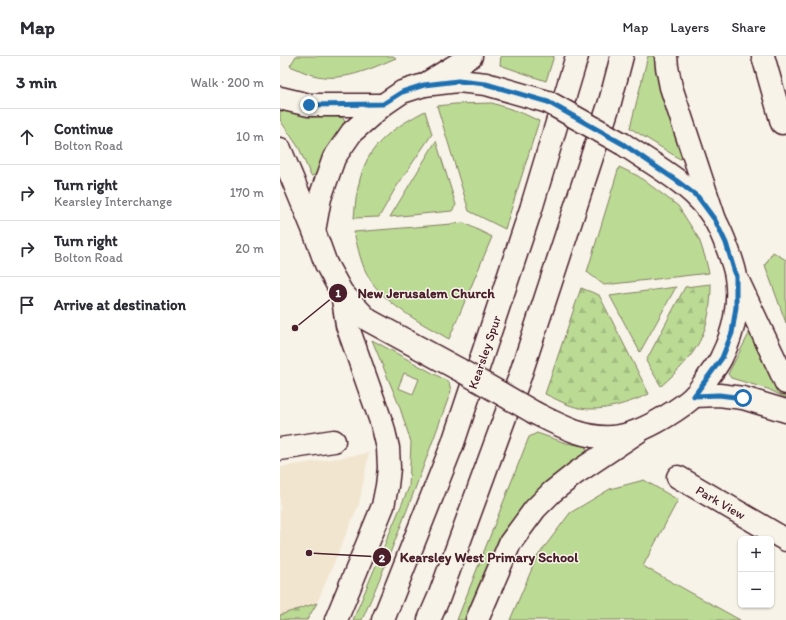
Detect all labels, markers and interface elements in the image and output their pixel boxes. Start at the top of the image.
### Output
text: Map [20,16,55,39]
text: Map [623,19,648,36]
text: Layers [670,19,709,36]
text: Share [731,19,766,36]
text: 3 min [16,72,57,92]
text: Walk · 200 m [191,75,264,90]
route end [300,96,318,114]
text: Continue [54,120,113,138]
icon: ahead [16,126,38,148]
text: 10 m [236,129,264,144]
text: Bolton Road [54,138,123,153]
text: Turn right [54,176,118,194]
icon: right [16,182,38,204]
text: 170 m [230,185,264,200]
text: Kearsley Interchange [54,194,172,209]
text: Turn right [54,232,118,250]
icon: right [16,238,38,260]
text: 20 m [235,241,264,256]
text: Bolton Road [54,250,123,265]
callout: New Jerusalem Church [328,280,503,306]
text: New Jerusalem Church [357,285,495,302]
text: 1 [335,286,341,300]
icon: arrive [16,294,38,316]
text: Arrive at destination [54,296,186,314]
street label: Kearsley Spur [465,313,504,391]
route start [734,389,752,407]
street label: Park View [693,482,748,523]
map controls [738,536,774,608]
button: + [738,536,774,572]
callout: Kearsley West Primary School [372,544,586,570]
text: Kearsley West Primary School [400,549,579,566]
text: 2 [379,551,386,565]
button: − [738,572,774,608]

